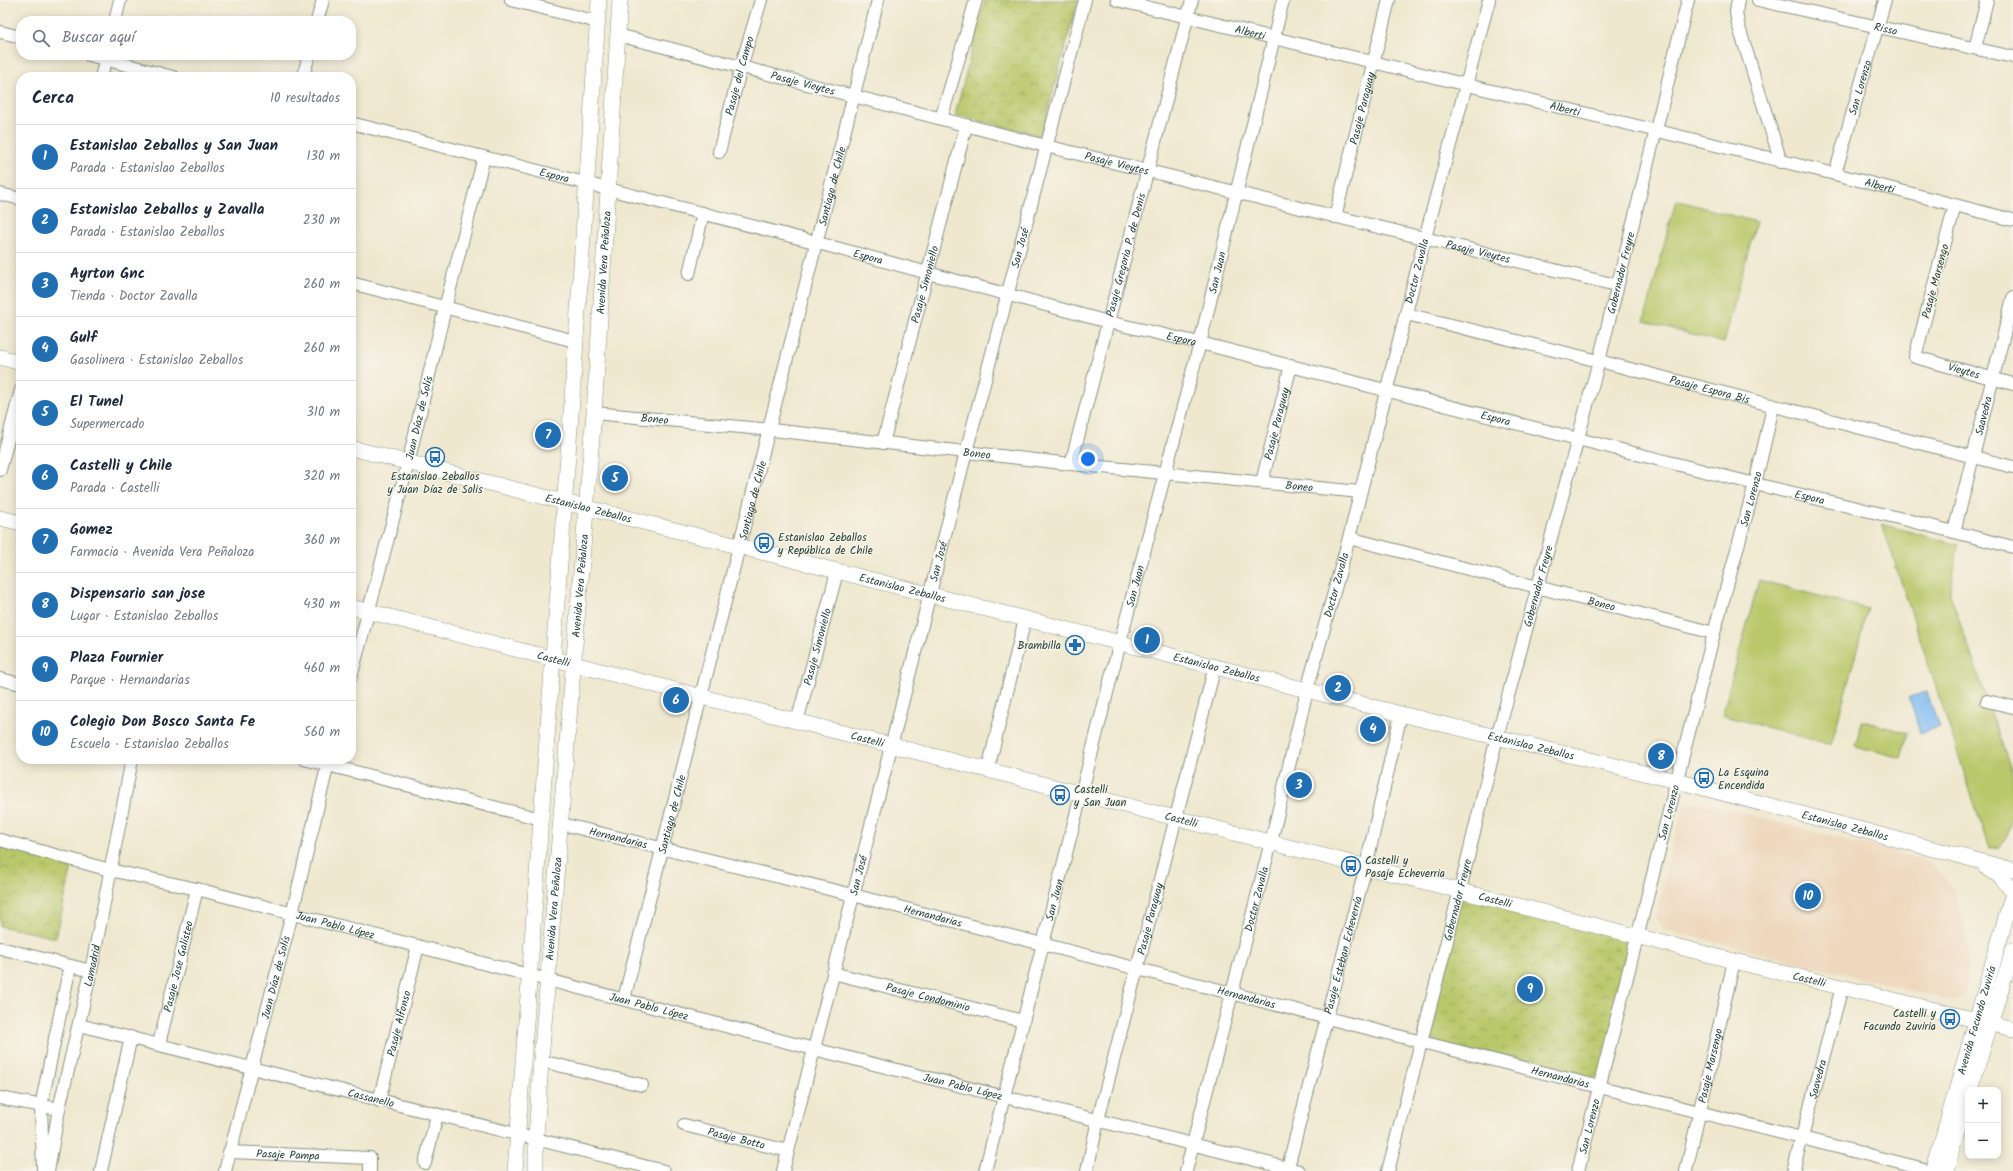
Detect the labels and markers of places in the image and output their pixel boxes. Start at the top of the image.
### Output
pin: 7 [535,420,561,450]
bus stop icon: Estanislao Zeballos y Juan Díaz de Solis [424,446,446,468]
pin: 5 [602,463,628,493]
place label: Estanislao Zeballos y Juan Díaz de Solis [386,468,483,499]
place label: Estanislao Zeballos y República de Chile [777,529,873,560]
bus stop icon: Estanislao Zeballos y República de Chile [753,532,775,554]
pin: 1 [1134,625,1160,655]
pharmacy icon: Brambilla [1064,634,1086,656]
place label: Brambilla [1017,637,1061,655]
pin: 2 [1325,673,1351,703]
pin: 6 [663,685,689,715]
pin: 4 [1360,714,1386,744]
pin: 8 [1648,741,1674,771]
place label: La Esquina Encendida [1718,764,1769,795]
bus stop icon: La Esquina Encendida [1693,767,1715,789]
pin: 3 [1286,770,1312,800]
place label: Castelli y San Juan [1073,781,1126,812]
bus stop icon: Castelli y San Juan [1049,784,1071,806]
place label: Castelli y Pasaje Echeverria [1365,852,1445,883]
bus stop icon: Castelli y Pasaje Echeverria [1340,855,1362,877]
pin: 10 [1795,881,1821,911]
pin: 9 [1517,974,1543,1004]
place label: Castelli y Facundo Zuviria [1863,1005,1937,1036]
bus stop icon: Castelli y Facundo Zuviria [1939,1008,1961,1030]

